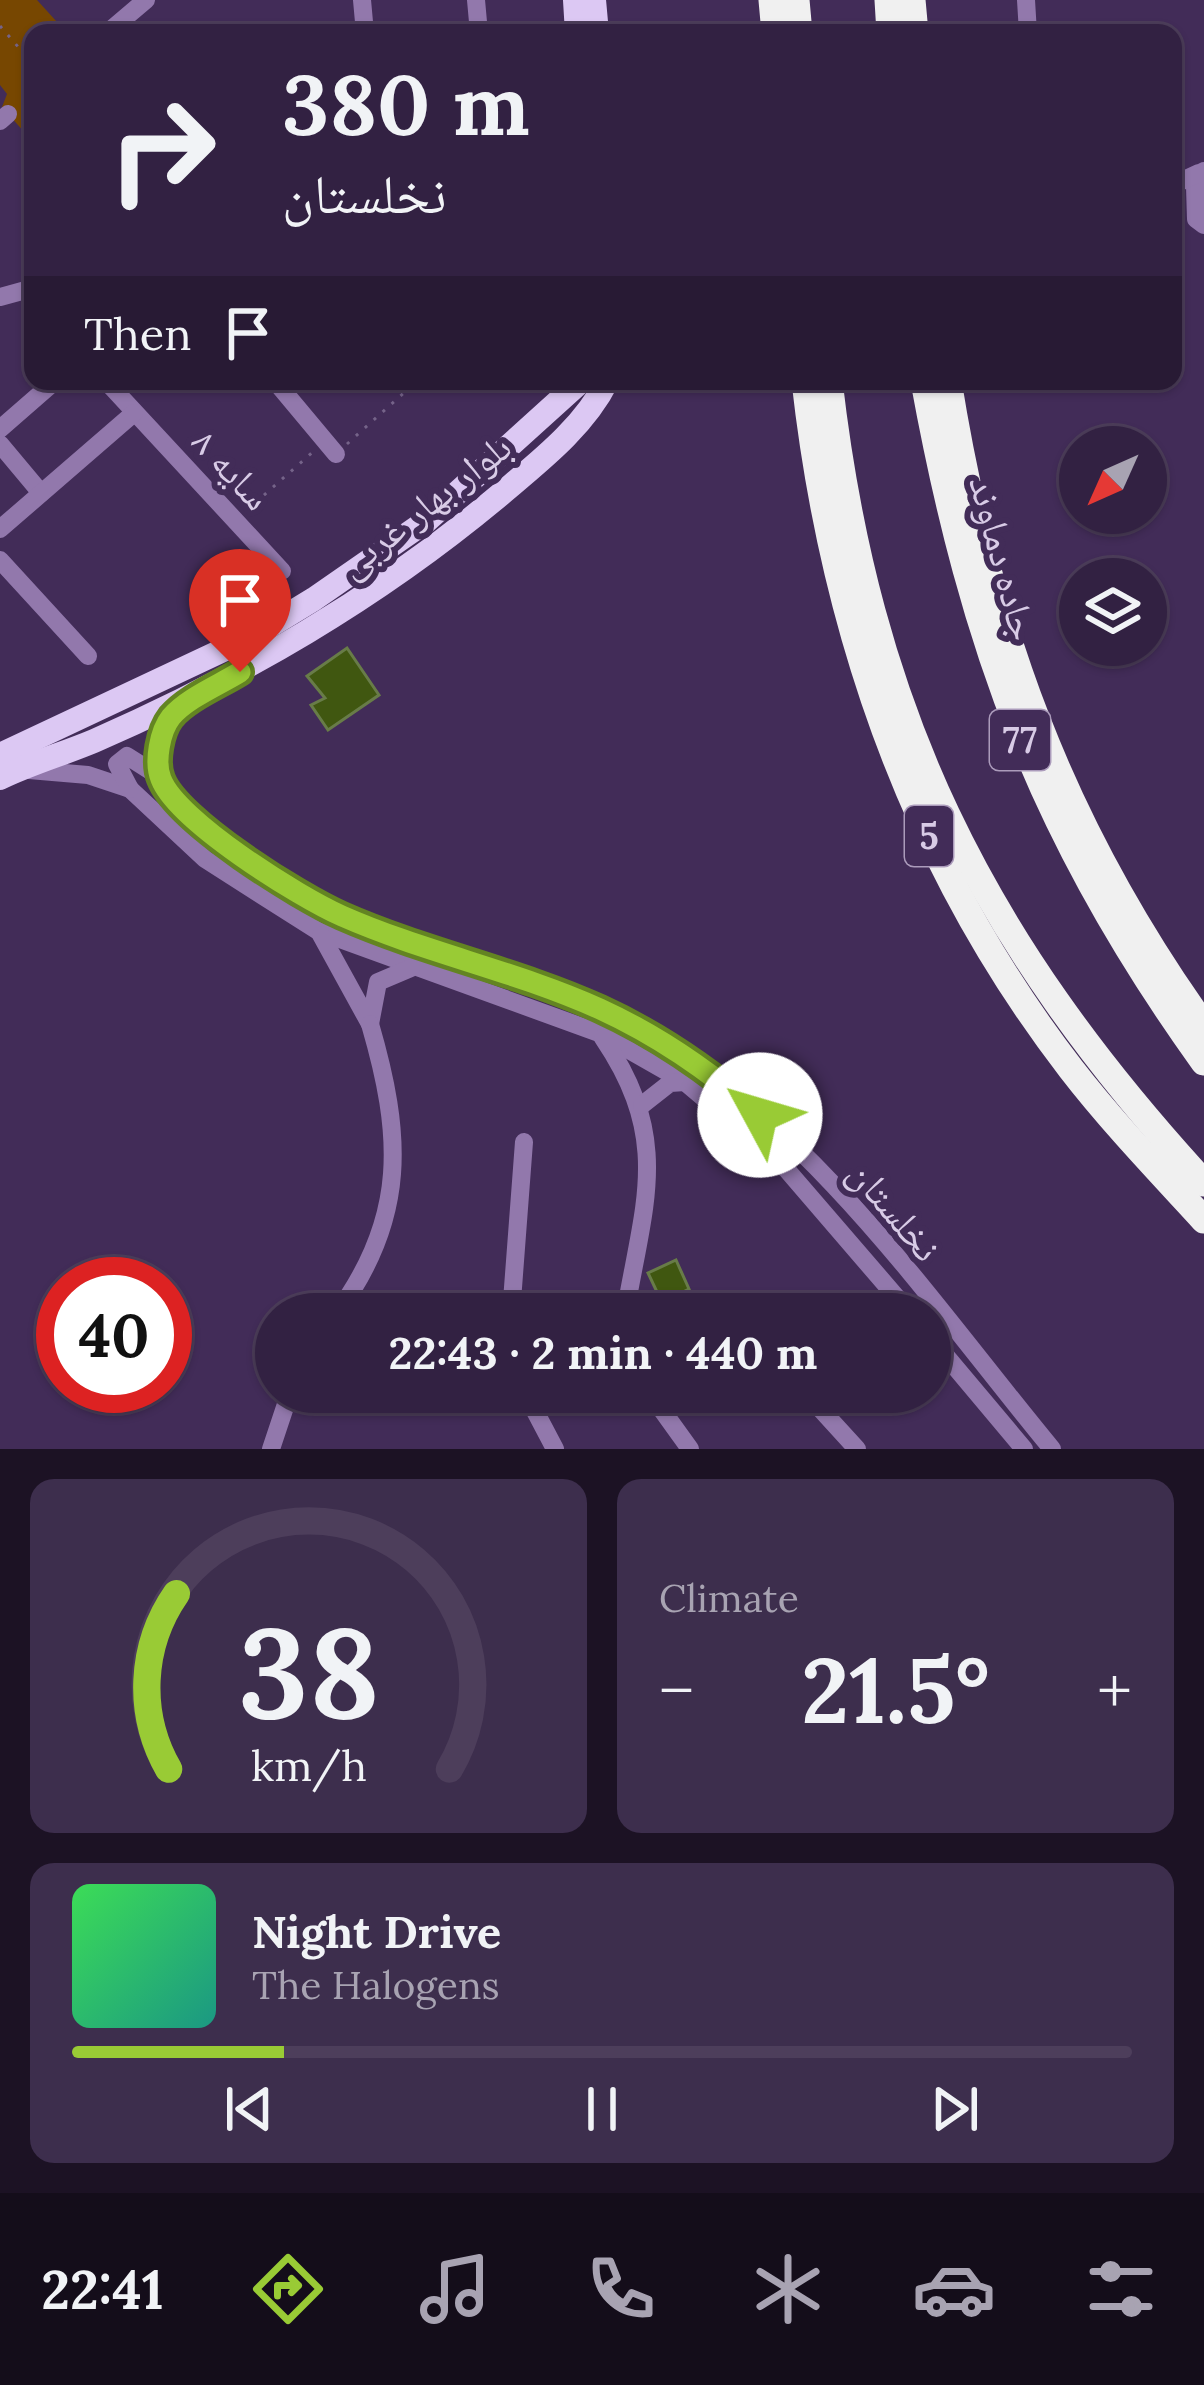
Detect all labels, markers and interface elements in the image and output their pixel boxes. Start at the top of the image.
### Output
text: 380 m [282,50,530,158]
icon: right [84,72,240,228]
text: نخلستان [282,159,447,228]
icon: arrive [215,300,281,366]
text: Then [84,305,191,362]
street label: سایه ۸ [182,417,282,521]
street label: بلوار بهار غربی [327,422,521,588]
north arrow [1059,426,1167,534]
map controls [1059,426,1167,666]
street label: جاده دماوند [958,470,1050,646]
pin [189,549,291,672]
button: layers [1059,558,1167,666]
icon: arrive [207,567,273,633]
road number: 77 [990,710,1050,770]
road number: 5 [905,806,953,866]
position arrow [697,1052,823,1178]
street label: نخلستان [838,1148,952,1272]
speed limit sign: 40 [36,1257,192,1413]
text: 22:43 · 2 min · 440 m [389,1324,817,1381]
text: Climate [659,1573,799,1623]
text: 38 [238,1592,379,1752]
text: 21.5° [801,1632,990,1748]
text: − [659,1648,694,1732]
text: + [1097,1648,1132,1732]
text: km/h [251,1738,366,1793]
text: Night Drive [252,1903,501,1960]
text: The Halogens [252,1960,500,2010]
icon: previous [216,2076,282,2142]
icon: pause [569,2076,635,2142]
icon: next [922,2076,988,2142]
icon: directions [246,2247,330,2331]
icon: music [413,2247,497,2331]
icon: phone [579,2247,663,2331]
icon: climate [746,2247,830,2331]
icon: car [912,2247,996,2331]
icon: filters [1079,2247,1163,2331]
text: 22:41 [41,2255,164,2324]

